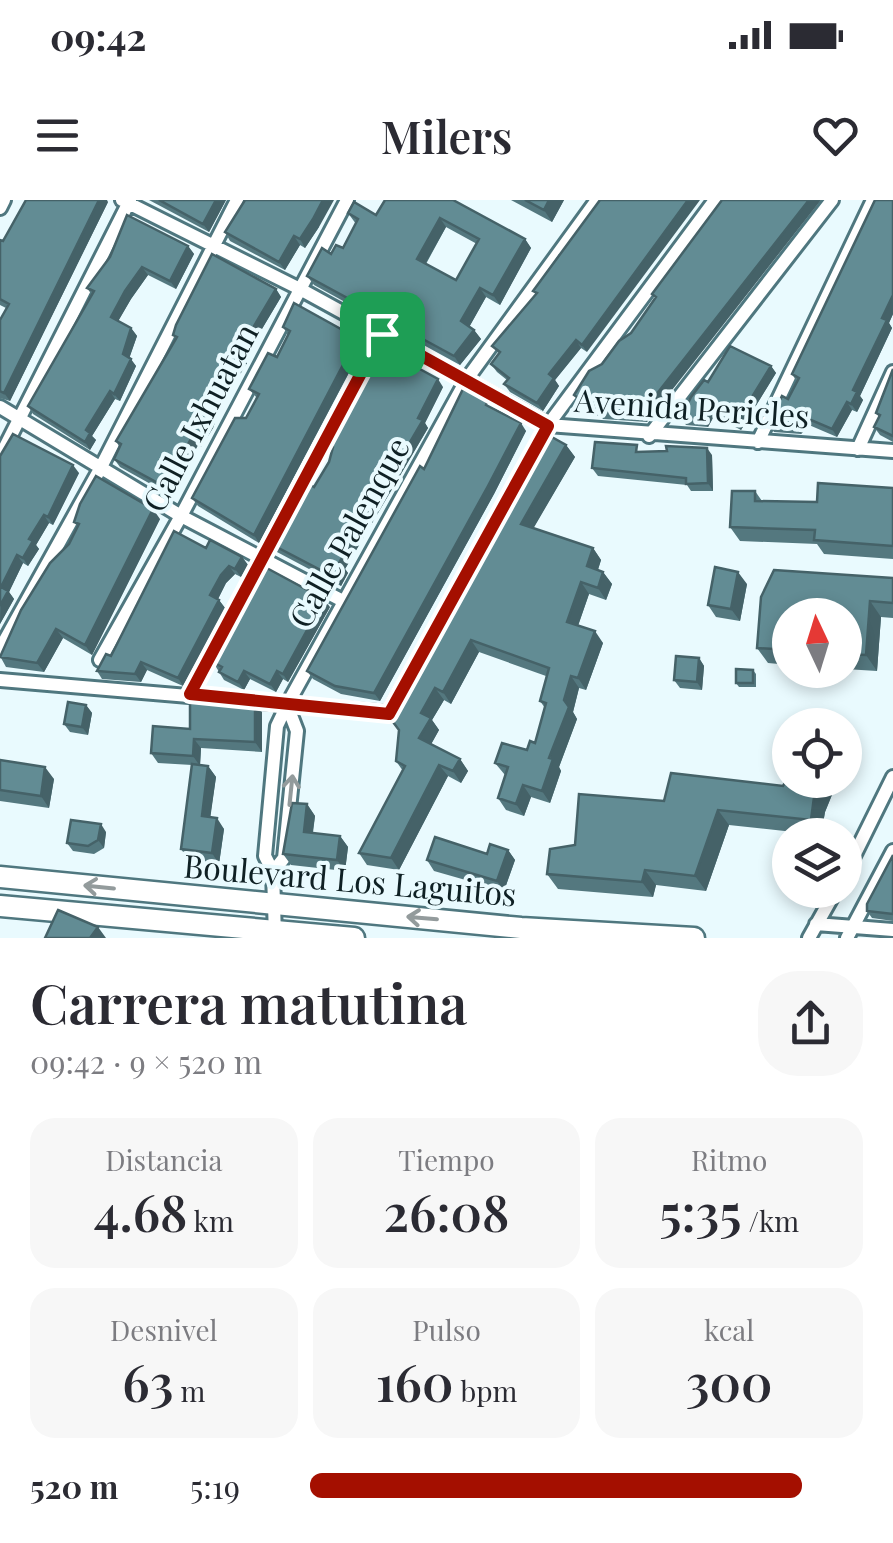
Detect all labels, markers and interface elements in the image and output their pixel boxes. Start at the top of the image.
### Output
text: 09:42 [50,10,146,61]
text: Milers [381,105,512,165]
icon: menu [30,108,85,163]
icon: heart [808,108,863,163]
pin [340,292,425,377]
icon: arrive [355,307,410,362]
street label: Calle Ixhuatan [131,315,266,518]
street label: Avenida Pericles [572,377,811,436]
street label: Calle Palenque [278,429,418,635]
north arrow [772,598,862,688]
map controls [772,598,862,908]
button: locate [772,708,862,798]
one-way arrow [282,774,301,806]
button: layers [772,818,862,908]
street label: Boulevard Los Laguitos [182,843,518,914]
one-way arrow [83,877,115,896]
one-way arrow [406,909,439,928]
text: Carrera matutina [30,964,467,1038]
button: share [758,971,863,1076]
text: 09:42 · 9 × 520 m [30,1039,262,1082]
text: Distancia [105,1141,222,1178]
text: Tiempo [398,1141,495,1178]
text: Ritmo [691,1141,767,1178]
text: 4.68 [94,1178,187,1245]
text: 26:08 [384,1178,509,1245]
text: 5:35 [659,1178,742,1245]
text: km [187,1202,234,1239]
text: /km [742,1202,799,1239]
text: Desnivel [110,1311,218,1348]
text: Pulso [412,1311,481,1348]
text: kcal [704,1311,754,1348]
text: 63 [122,1348,173,1415]
text: 160 [376,1348,453,1415]
text: 300 [686,1348,773,1415]
text: m [173,1372,205,1409]
text: bpm [453,1372,517,1409]
text: 520 m [30,1464,118,1507]
text: 5:19 [190,1464,240,1507]

